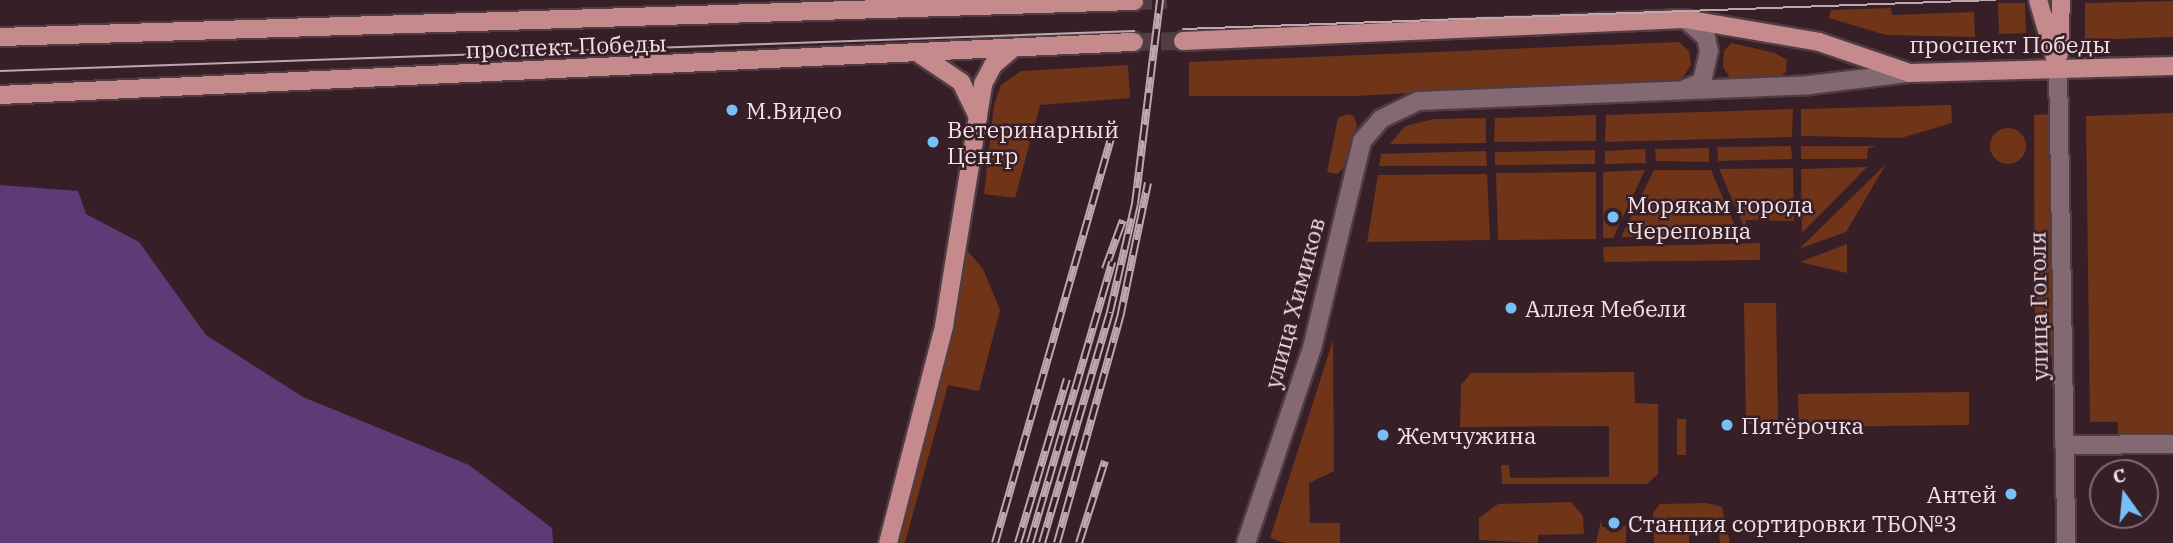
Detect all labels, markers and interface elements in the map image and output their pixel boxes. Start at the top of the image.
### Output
street label: проспект Победы [465,29,667,63]
street label: проспект Победы [1909,30,2111,58]
place label: М.Видео [746,96,842,124]
marker: М.Видео [724,102,740,118]
place label: Ветеринарный Центр [947,115,1119,169]
marker: Ветеринарный Центр [925,134,941,150]
place label: Морякам города Череповца [1627,190,1814,244]
marker: Морякам города Череповца [1605,209,1621,225]
street label: улица Химиков [1258,215,1330,391]
street label: улица Гоголя [2023,231,2053,381]
place label: Аллея Мебели [1525,294,1687,322]
marker: Аллея Мебели [1503,300,1519,316]
place label: Пятёрочка [1741,411,1864,439]
marker: Пятёрочка [1719,417,1735,433]
place label: Жемчужина [1397,421,1537,449]
marker: Жемчужина [1375,427,1391,443]
north arrow [2089,459,2159,529]
text: С [2110,462,2128,489]
place label: Антей [1927,480,1997,508]
marker: Антей [2003,486,2019,502]
place label: Станция сортировки ТБО№3 [1628,509,1957,537]
marker: Станция сортировки ТБО№3 [1606,515,1622,531]

